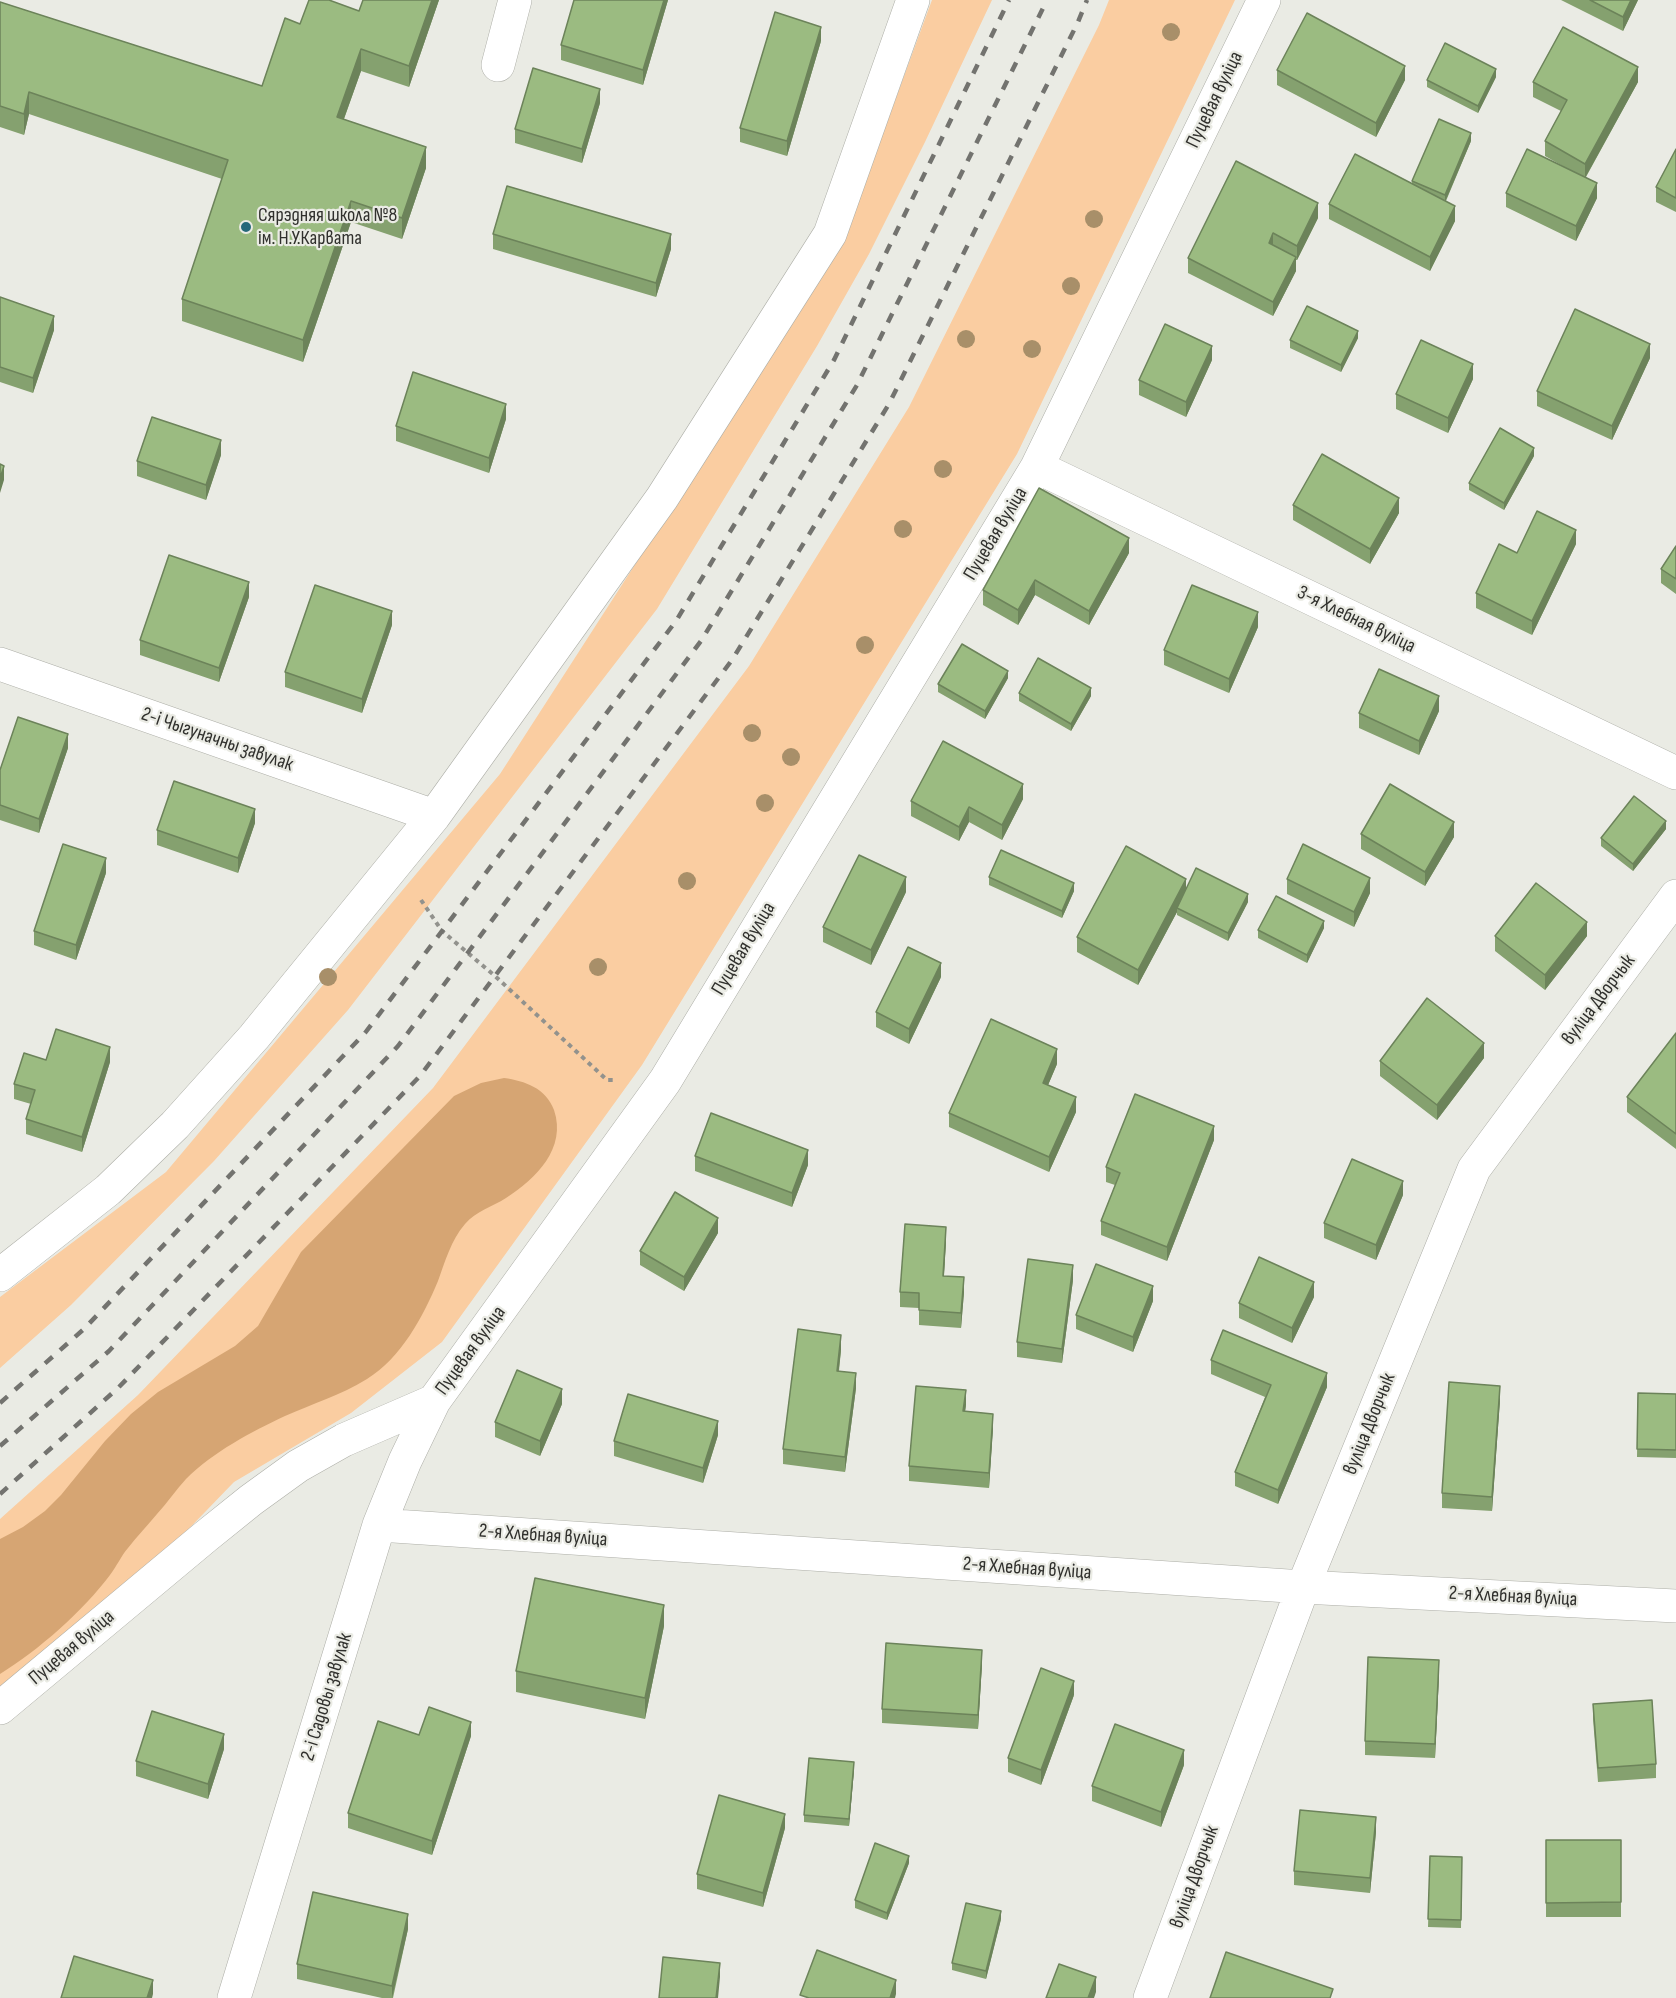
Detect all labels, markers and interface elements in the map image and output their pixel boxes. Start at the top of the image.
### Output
street label: Пуцевая вуліца [1181,48,1249,152]
place label: Сярэдняя школа №8 ім. Н.У.Карвата [258,204,397,251]
marker: Сярэдняя школа №8 ім. Н.У.Карвата [239,220,253,234]
street label: Пуцевая вуліца [959,483,1033,585]
street label: 3-я Хлебная вуліца [1293,581,1419,659]
street label: 2-і Чыгуначны завулак [138,703,296,777]
street label: Пуцевая вуліца [707,898,781,1000]
street label: вуліца Дворчык [1557,950,1641,1050]
street label: Пуцевая вуліца [431,1302,511,1400]
street label: вуліца Дворчык [1339,1370,1401,1478]
street label: 2-я Хлебная вуліца [478,1520,608,1552]
street label: 2-я Хлебная вуліца [962,1553,1092,1585]
street label: 2-я Хлебная вуліца [1448,1582,1578,1612]
street label: Пуцевая вуліца [24,1605,120,1691]
street label: 2-і Садовы завулак [296,1630,358,1764]
street label: вуліца Дворчык [1165,1822,1225,1932]

